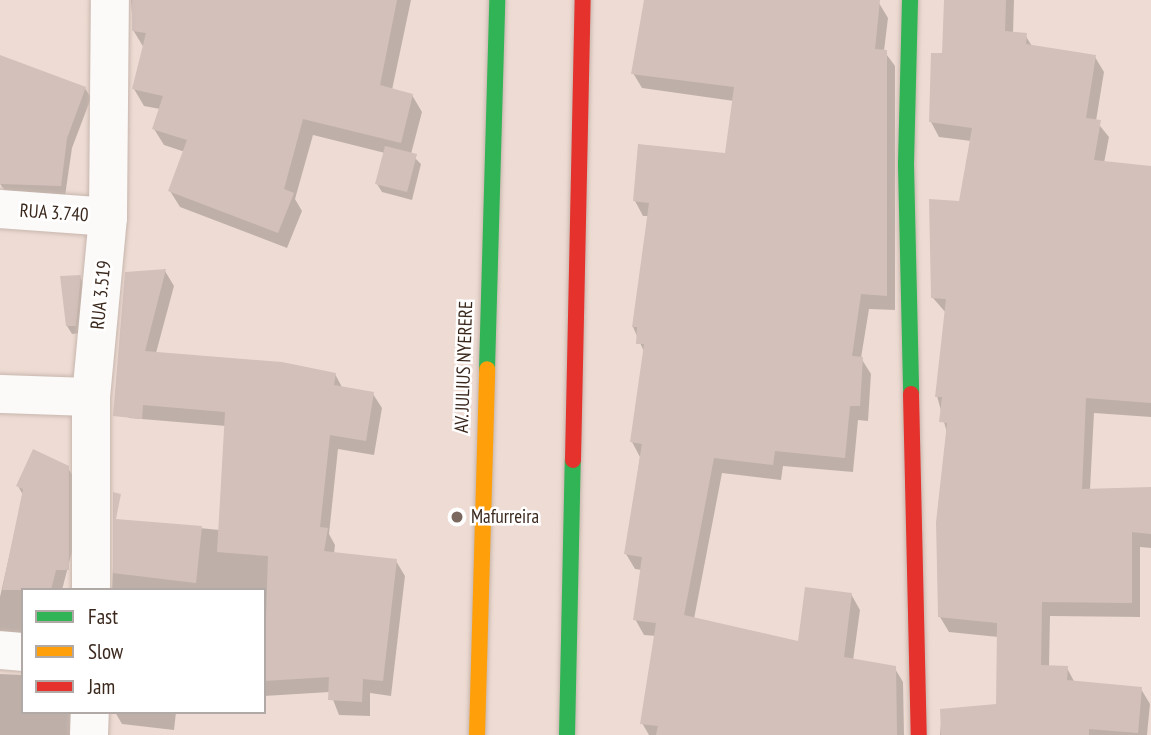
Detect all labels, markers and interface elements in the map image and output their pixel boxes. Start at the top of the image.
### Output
street label: RUA 3.740 [18,199,90,227]
street label: RUA 3.519 [86,259,116,331]
street label: AV. JULIUS NYERERE [450,300,478,434]
place label: Mafurreira [471,506,539,528]
marker: Mafurreira [449,509,465,525]
legend [21,588,266,714]
text: Fast [88,603,118,630]
text: Slow [88,638,123,665]
text: Jam [88,673,115,700]

